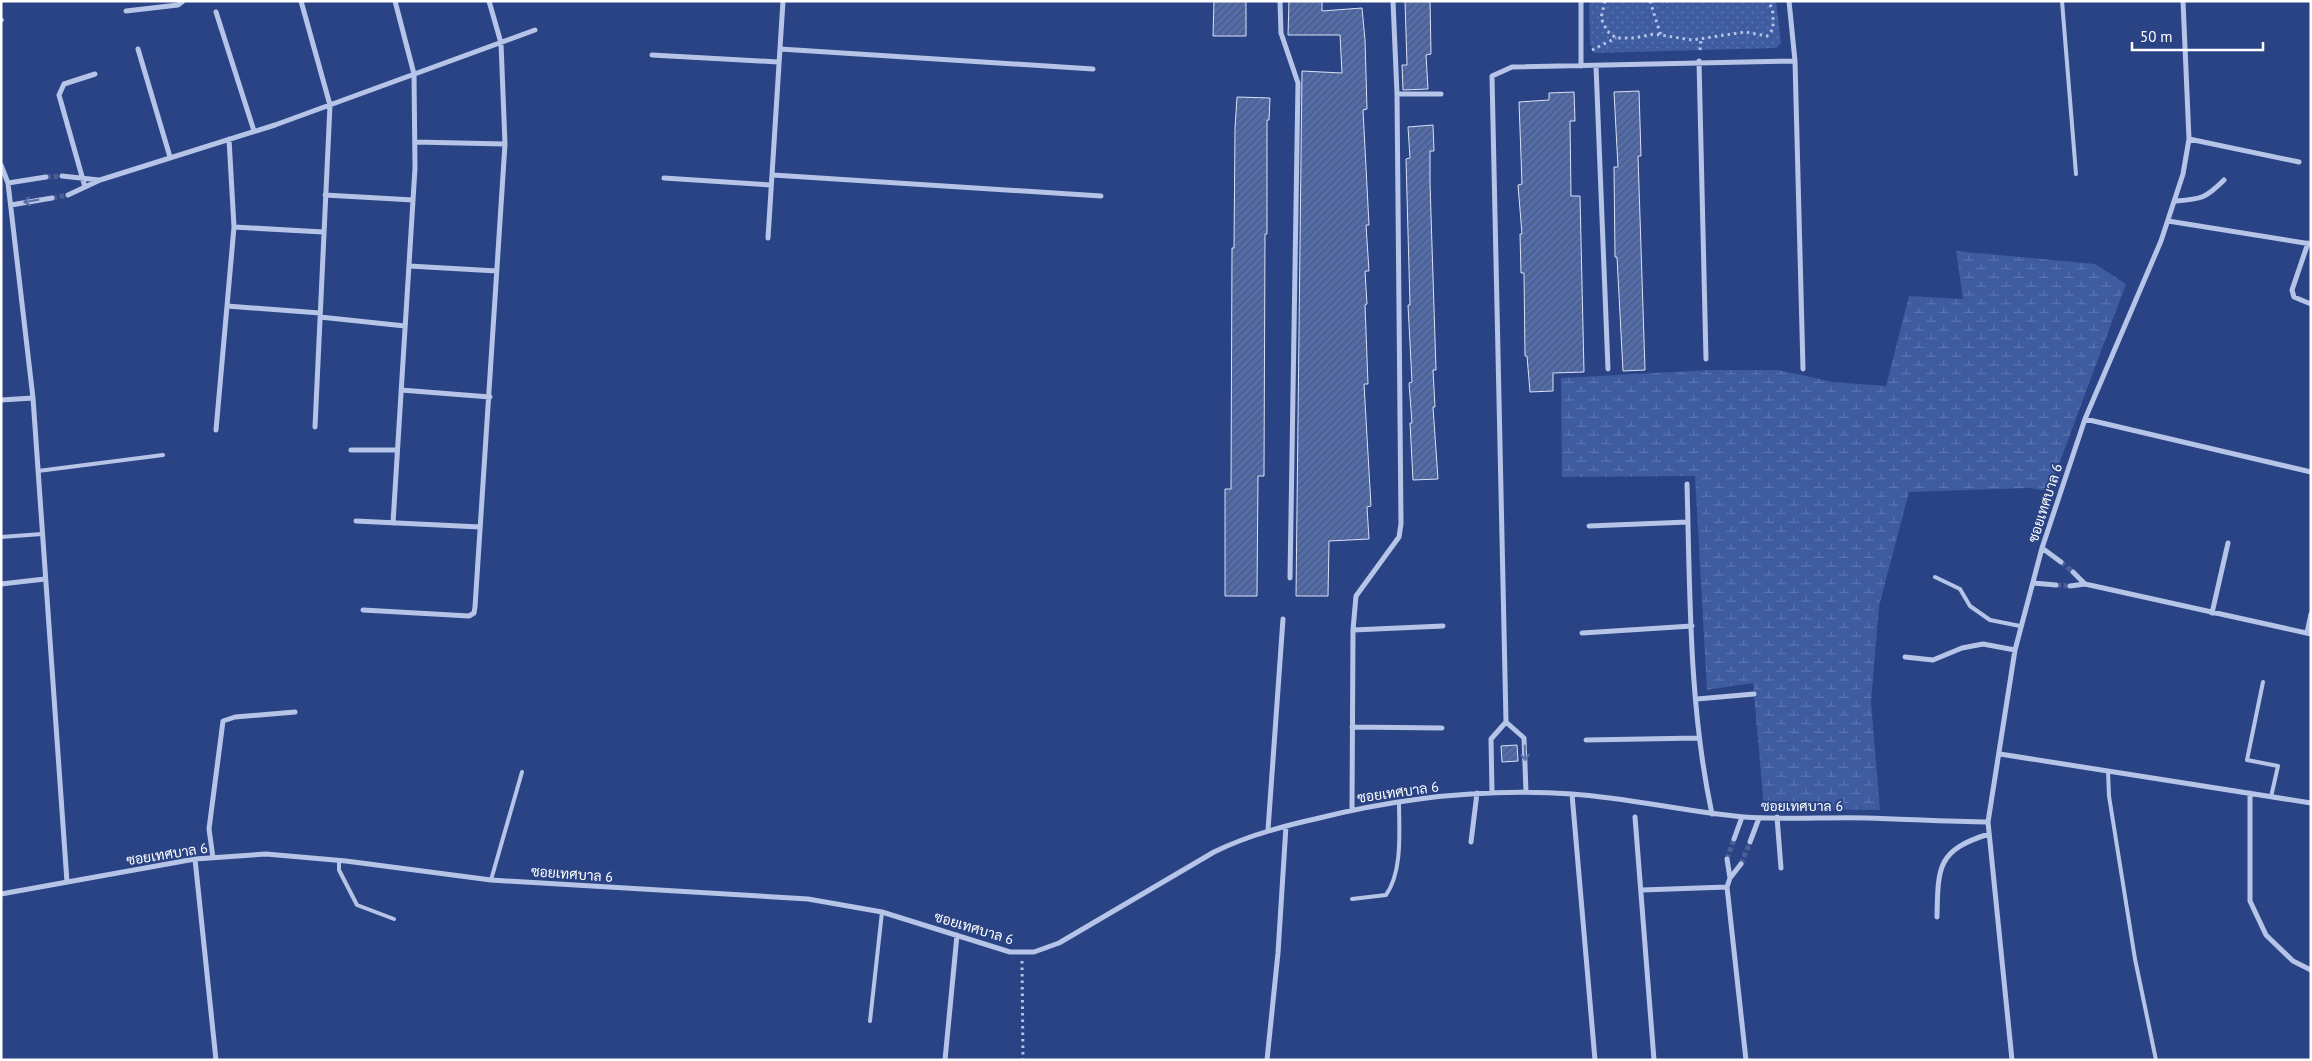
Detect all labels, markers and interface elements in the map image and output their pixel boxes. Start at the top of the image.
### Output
scale bar [2132,20,2263,52]
text: 50 m [2140,27,2173,46]
one-way arrow [24,197,40,207]
street label: ซอยเทศบาล 6 [2024,461,2066,545]
one-way arrow [1520,744,1530,761]
street label: ซอยเทศบาล 6 [1356,777,1440,807]
street label: ซอยเทศบาล 6 [1761,797,1843,815]
street label: ซอยเทศบาล 6 [125,839,209,869]
street label: ซอยเทศบาล 6 [530,862,614,886]
street label: ซอยเทศบาล 6 [932,907,1016,949]

